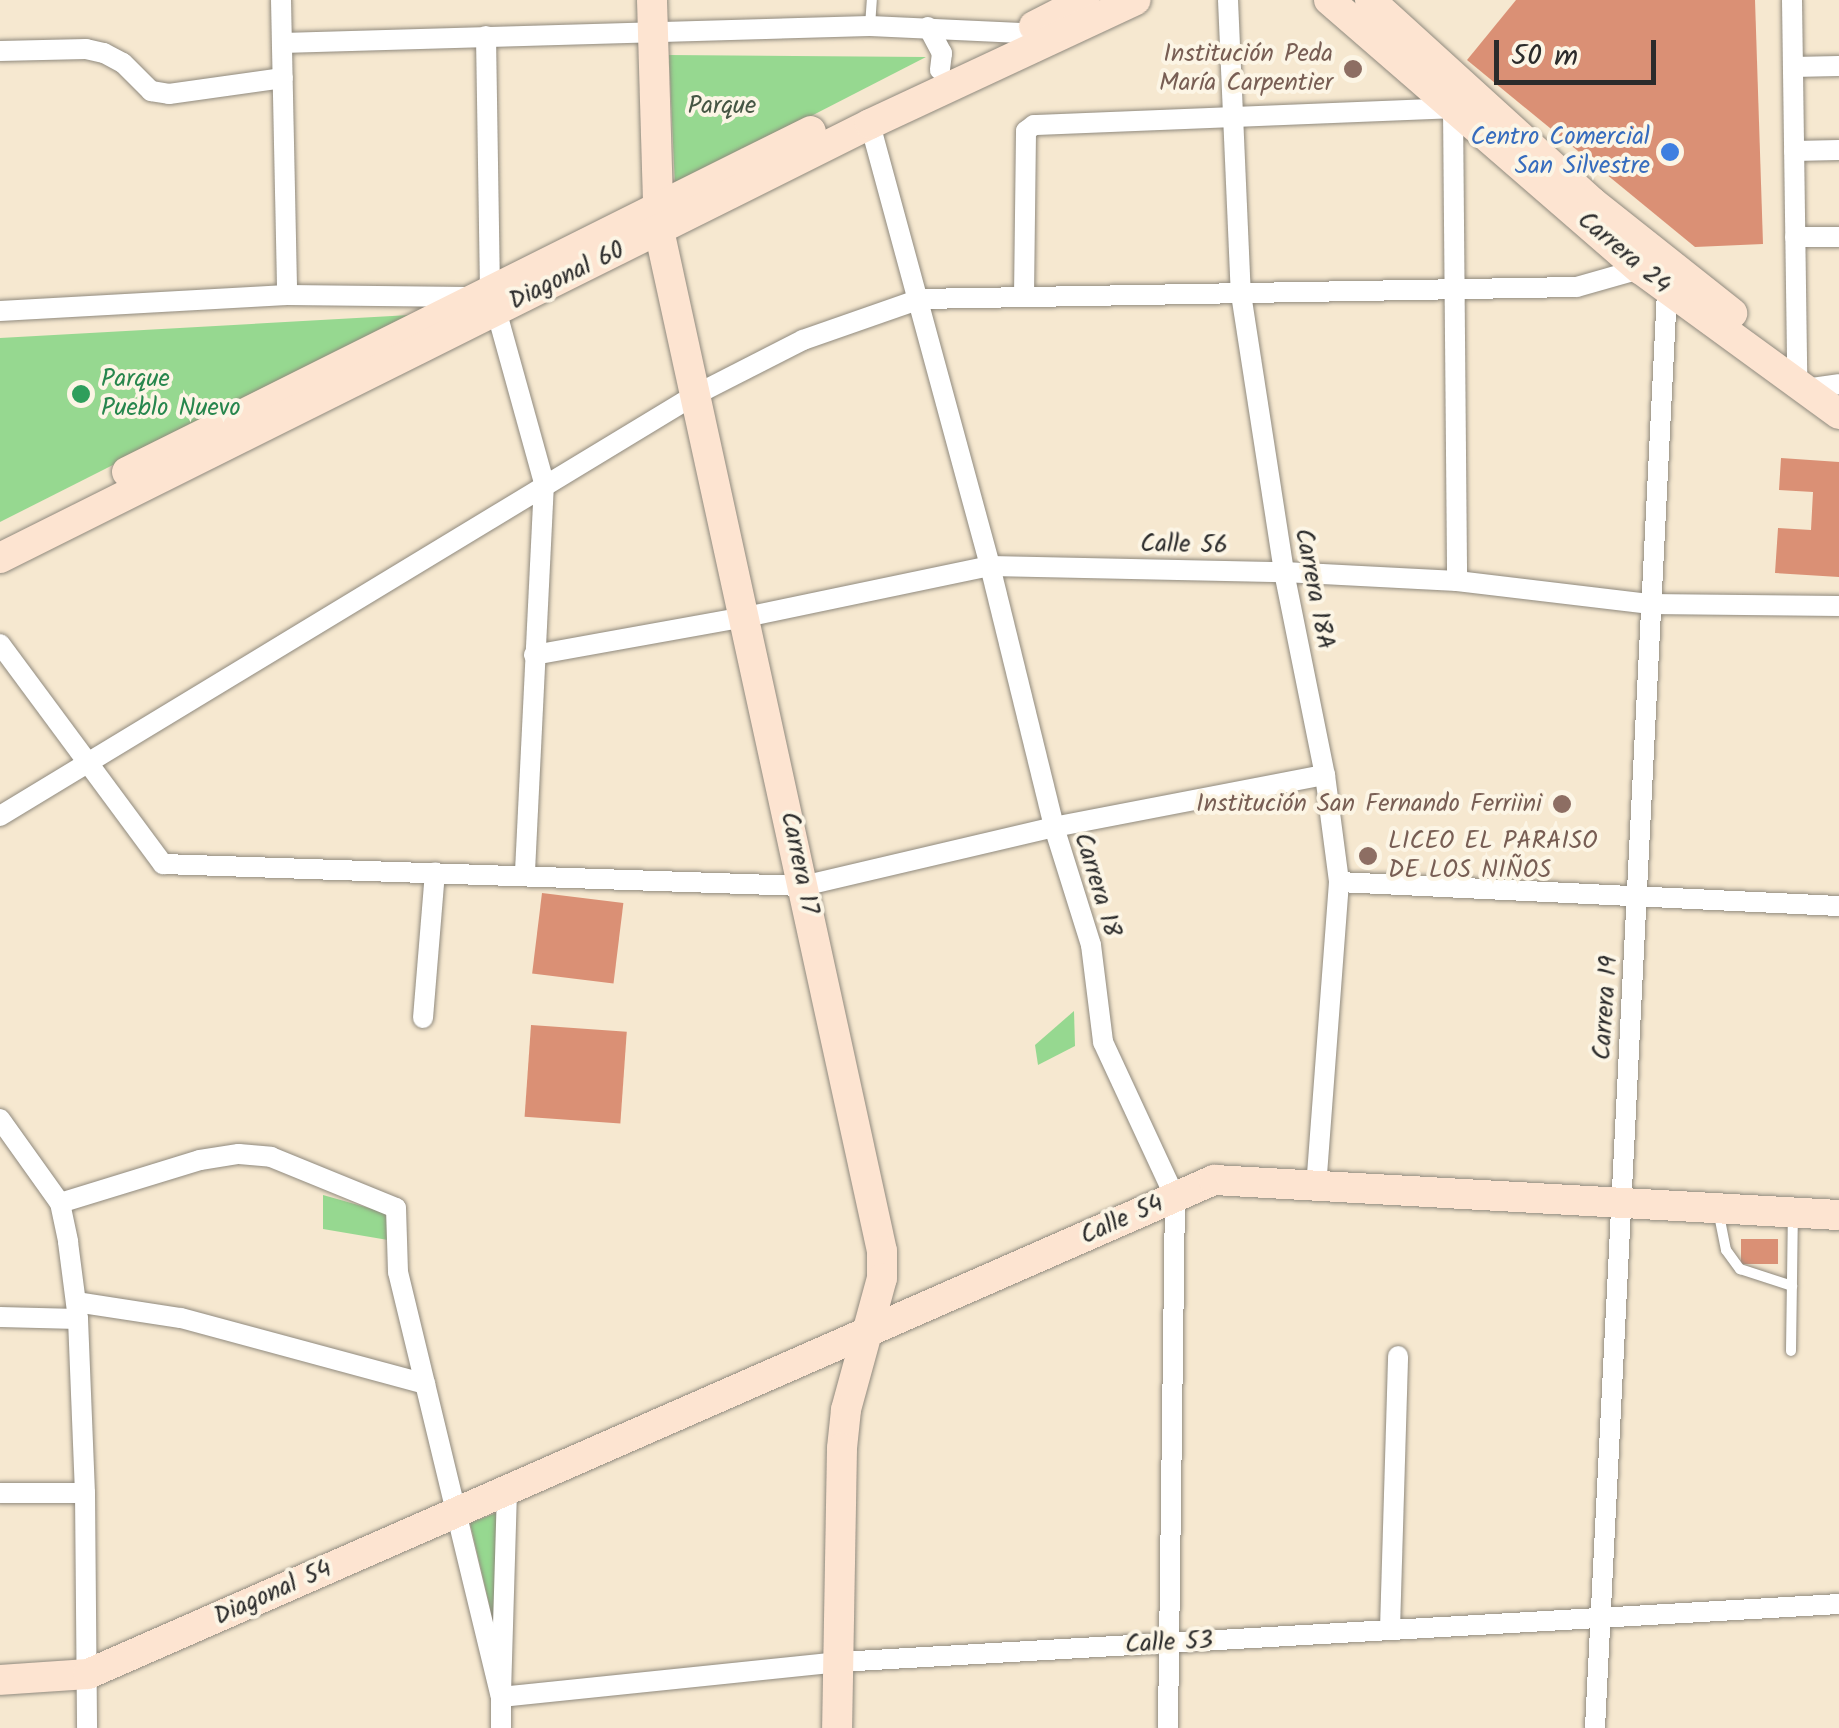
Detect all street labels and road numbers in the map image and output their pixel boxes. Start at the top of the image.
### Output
street label: Carrera 24 [1571,205,1677,301]
street label: Diagonal 60 [504,235,630,317]
street label: Carrera 18A [1288,526,1340,652]
street label: Calle 56 [1140,529,1228,561]
street label: Carrera 17 [774,809,824,917]
street label: Carrera 18 [1067,829,1127,941]
street label: Carrera 19 [1587,955,1625,1061]
street label: Calle 54 [1076,1189,1168,1251]
street label: Diagonal 54 [210,1554,336,1632]
street label: Calle 53 [1124,1626,1214,1660]

